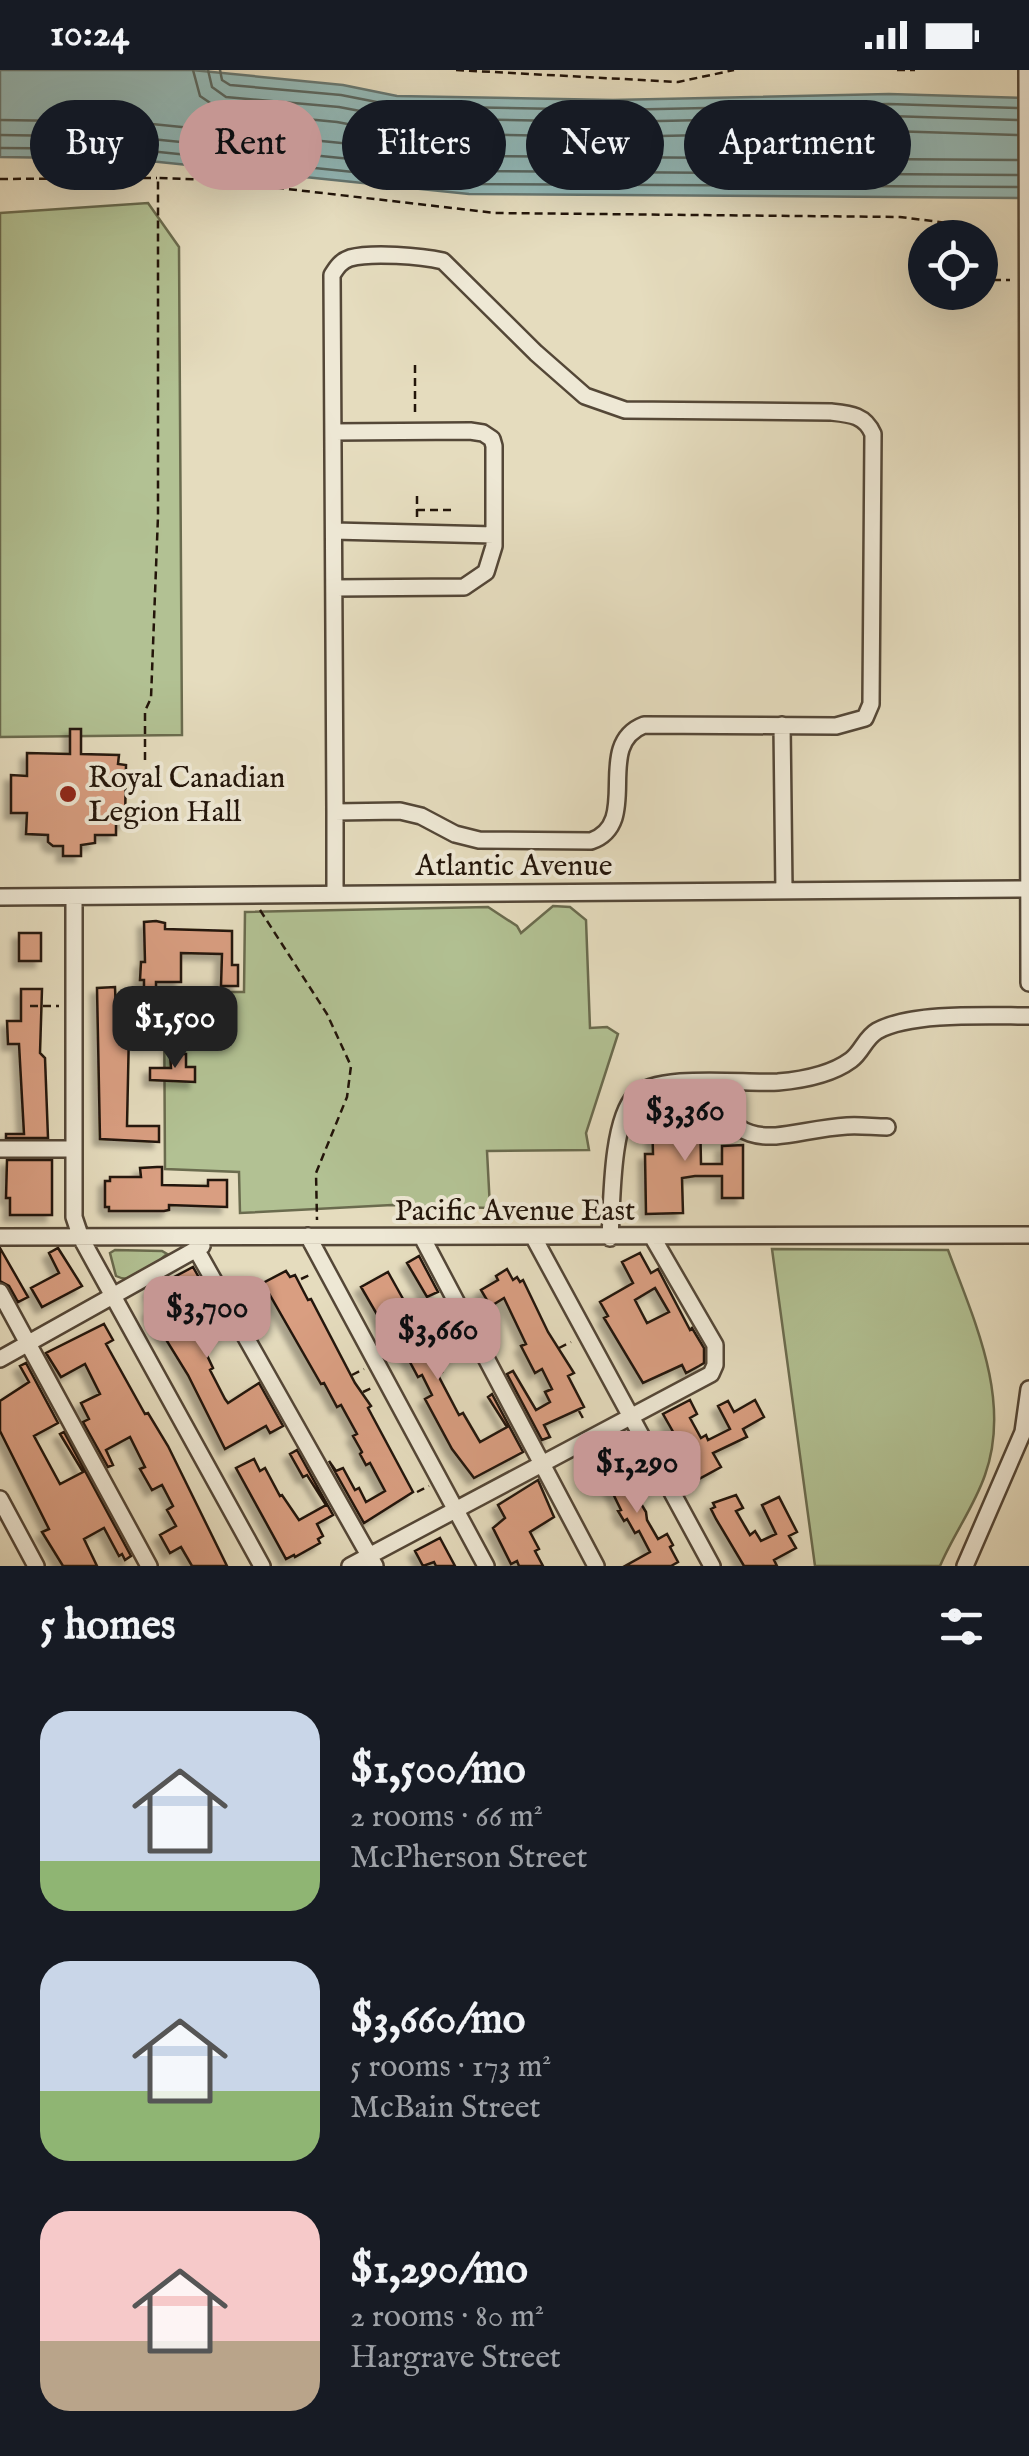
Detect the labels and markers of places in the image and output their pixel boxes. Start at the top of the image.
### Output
place label: Royal Canadian Legion Hall [88,760,285,832]
marker: Royal Canadian Legion Hall [57,783,79,805]
pin: $1,500 [94,986,256,1071]
pin: $3,360 [604,1079,766,1164]
pin: $3,700 [126,1276,288,1361]
pin: $3,660 [357,1298,519,1383]
pin: $1,290 [556,1431,718,1516]

